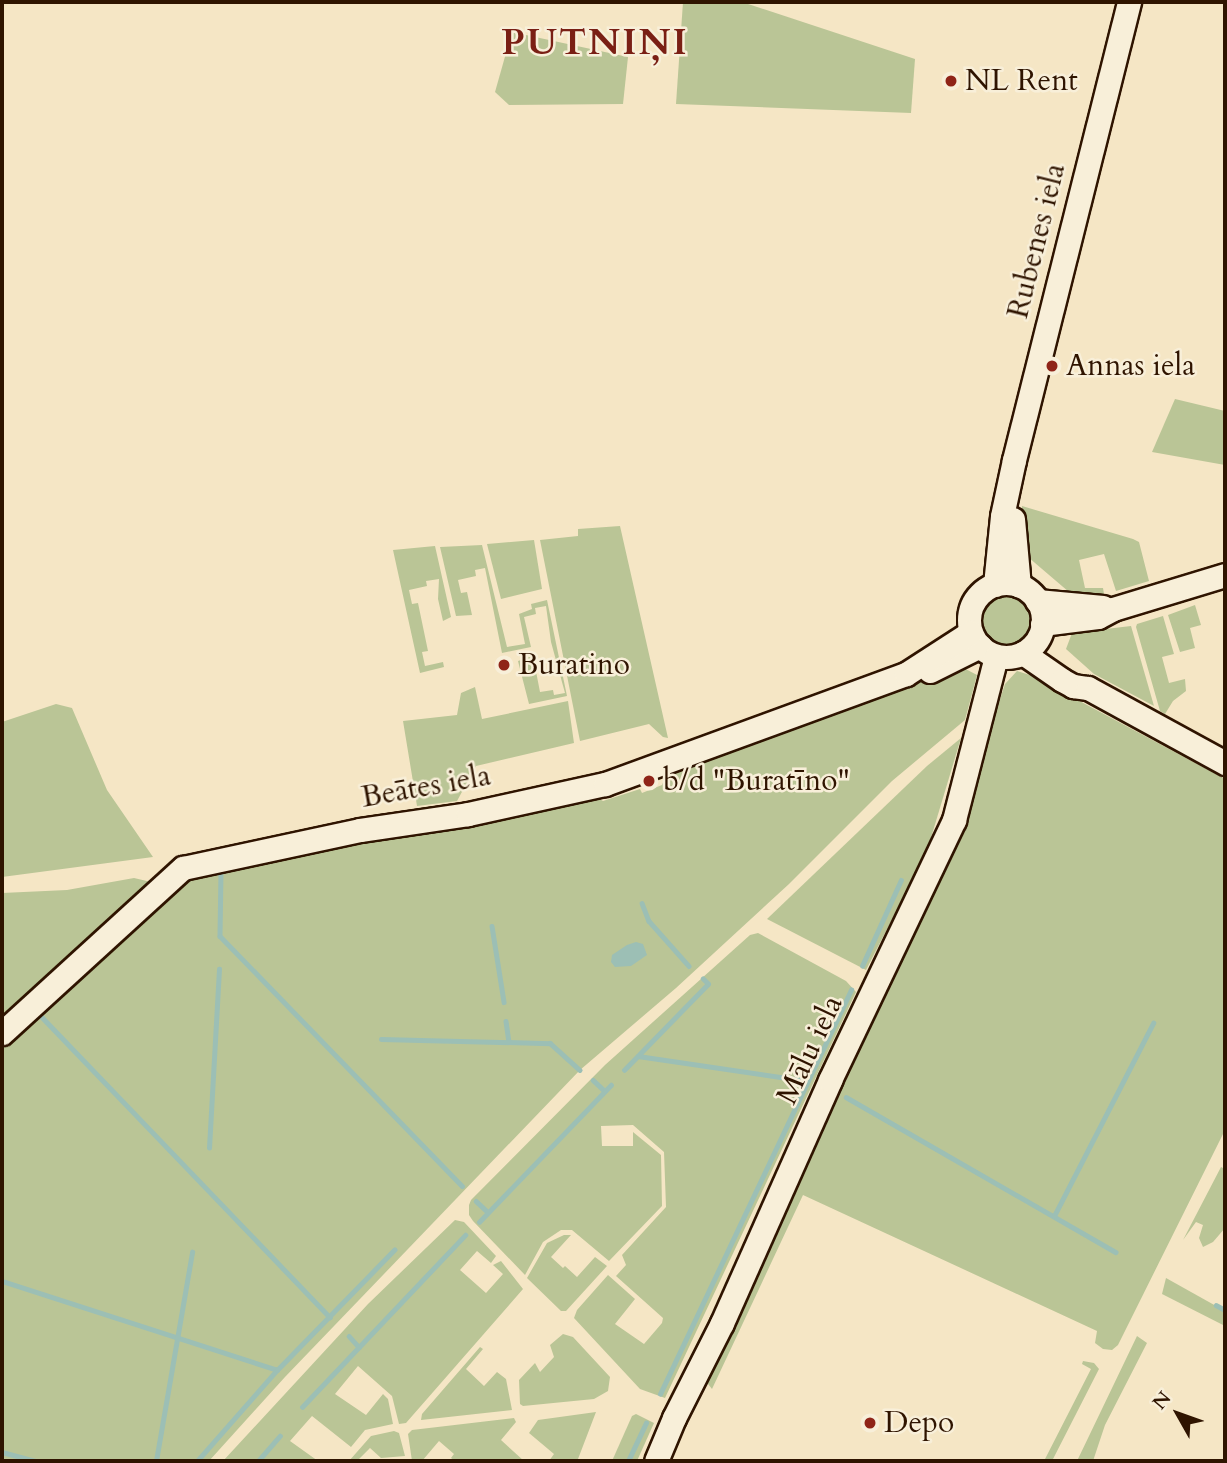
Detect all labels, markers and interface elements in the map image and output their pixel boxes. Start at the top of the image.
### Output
district label: PUTNIŅI [502,20,688,64]
place label: NL Rent [965,63,1078,99]
marker: NL Rent [943,73,959,89]
street label: Rubenes iela [1000,160,1074,322]
place label: Annas iela [1066,348,1195,384]
marker: Annas iela [1044,358,1060,374]
place label: Buratino [518,647,630,683]
marker: Buratino [496,657,512,673]
street label: Beātes iela [359,758,493,816]
place label: b/d "Buratīno" [663,763,850,799]
marker: b/d "Buratīno" [641,773,657,789]
street label: Mālu iela [769,990,851,1110]
north arrow [1143,1379,1213,1449]
text: N [1147,1386,1177,1415]
place label: Depo [884,1405,954,1441]
marker: Depo [862,1415,878,1431]

